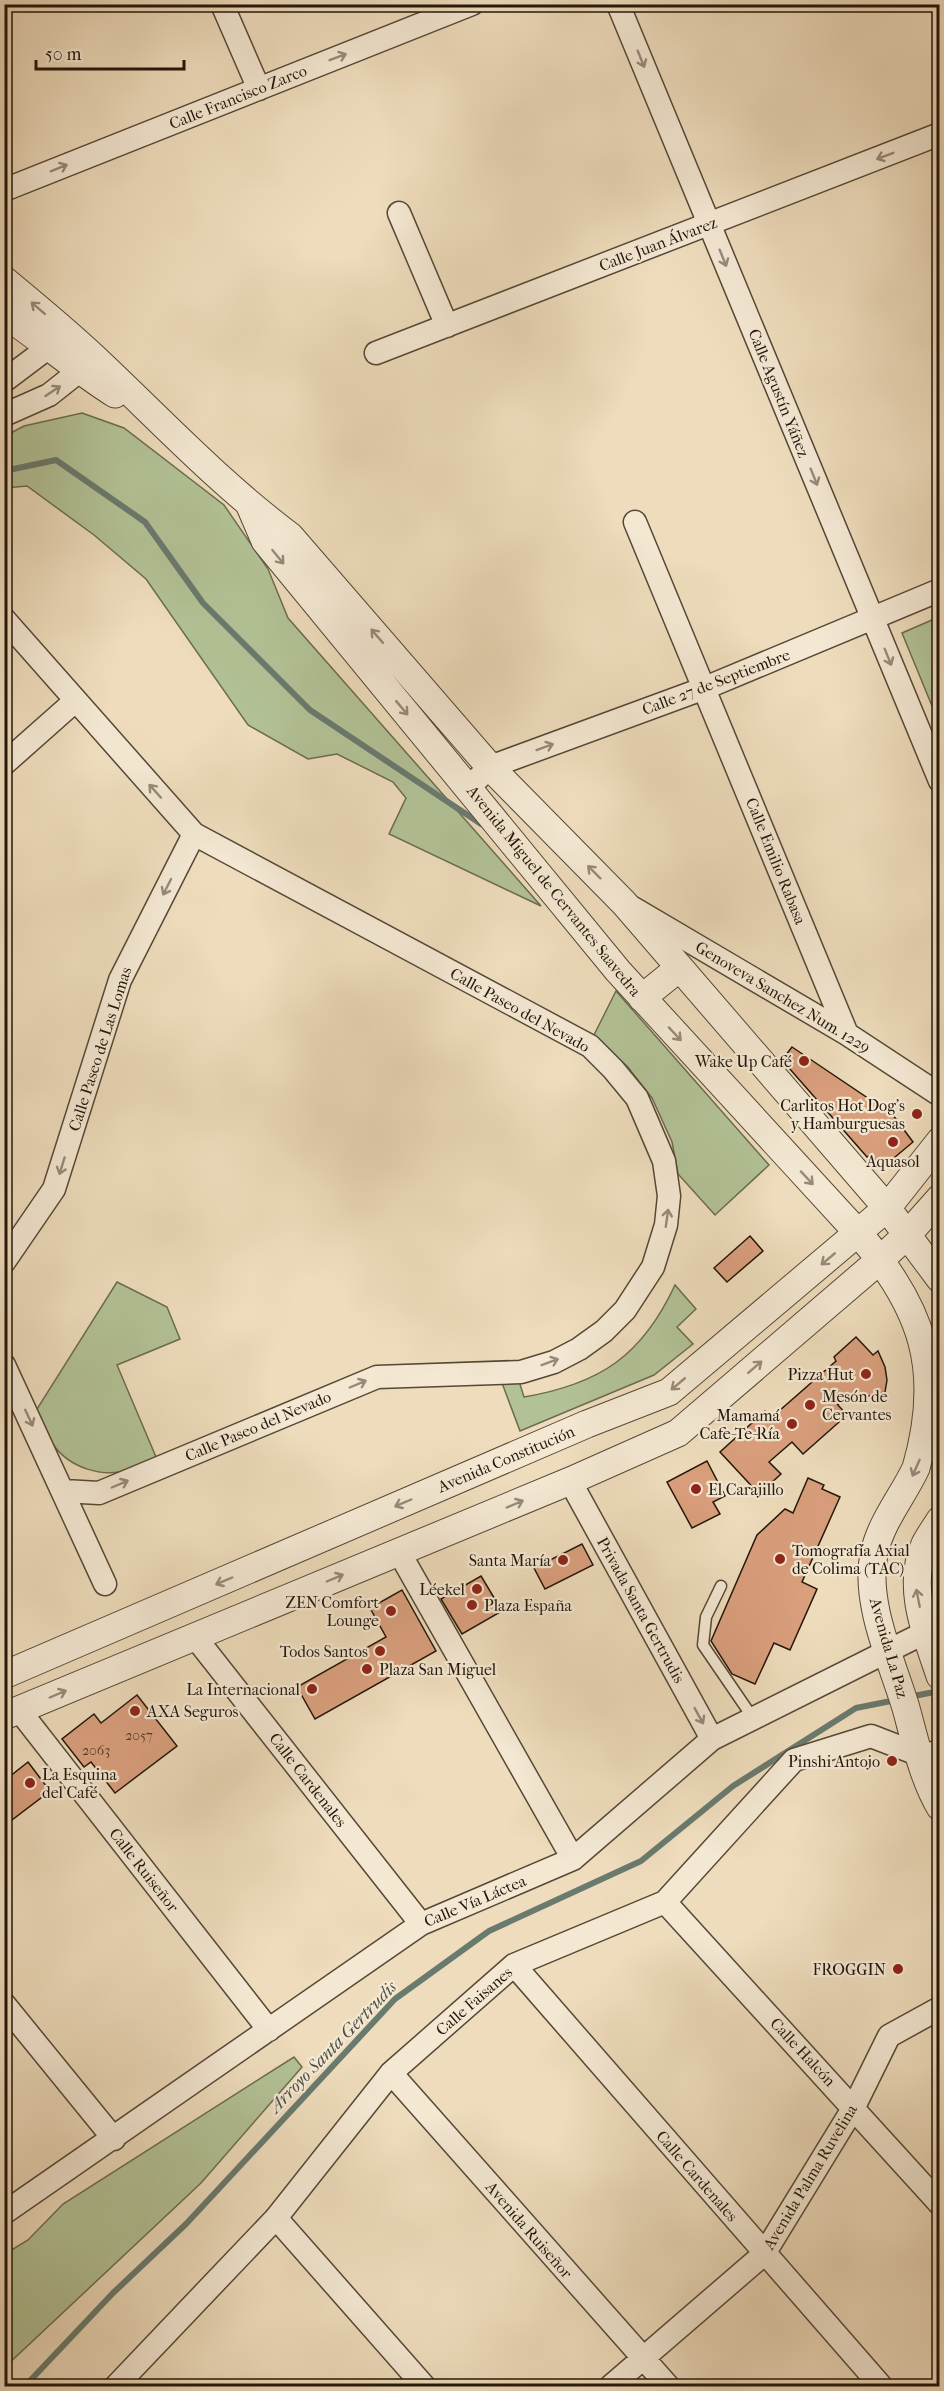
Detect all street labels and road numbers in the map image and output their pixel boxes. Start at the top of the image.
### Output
street label: Calle Francisco Zarco [166,61,310,133]
street label: Calle Juan Álvarez [596,212,720,275]
street label: Calle Agustín Yáñez [745,326,813,460]
street label: Calle 27 de Septiembre [639,645,793,719]
street label: Avenida Miguel de Cervantes Saavedra [462,781,646,1001]
street label: Calle Emilio Rabasa [742,795,810,928]
street label: Genoveva Sanchez Num. 1229 [692,937,874,1057]
street label: Calle Paseo de Las Lomas [64,964,136,1133]
street label: Calle Paseo del Nevado [447,964,593,1056]
street label: Calle Paseo del Nevado [182,1387,334,1465]
street label: Avenida Constitución [434,1421,578,1497]
street label: Privada Santa Gertrudis [593,1534,689,1686]
street label: Avenida La Paz [865,1595,912,1700]
street label: Calle Cardenales [265,1729,351,1831]
street label: Calle Ruiseñor [105,1824,183,1916]
street label: Calle Vía Láctea [421,1871,529,1931]
street label: Calle Faisanes [432,1963,516,2039]
street label: Calle Halcón [766,2014,840,2091]
street label: Avenida Palma Ruvelina [759,2100,861,2254]
street label: Calle Cardenales [652,2127,742,2225]
street label: Avenida Ruiseñor [481,2177,576,2282]

